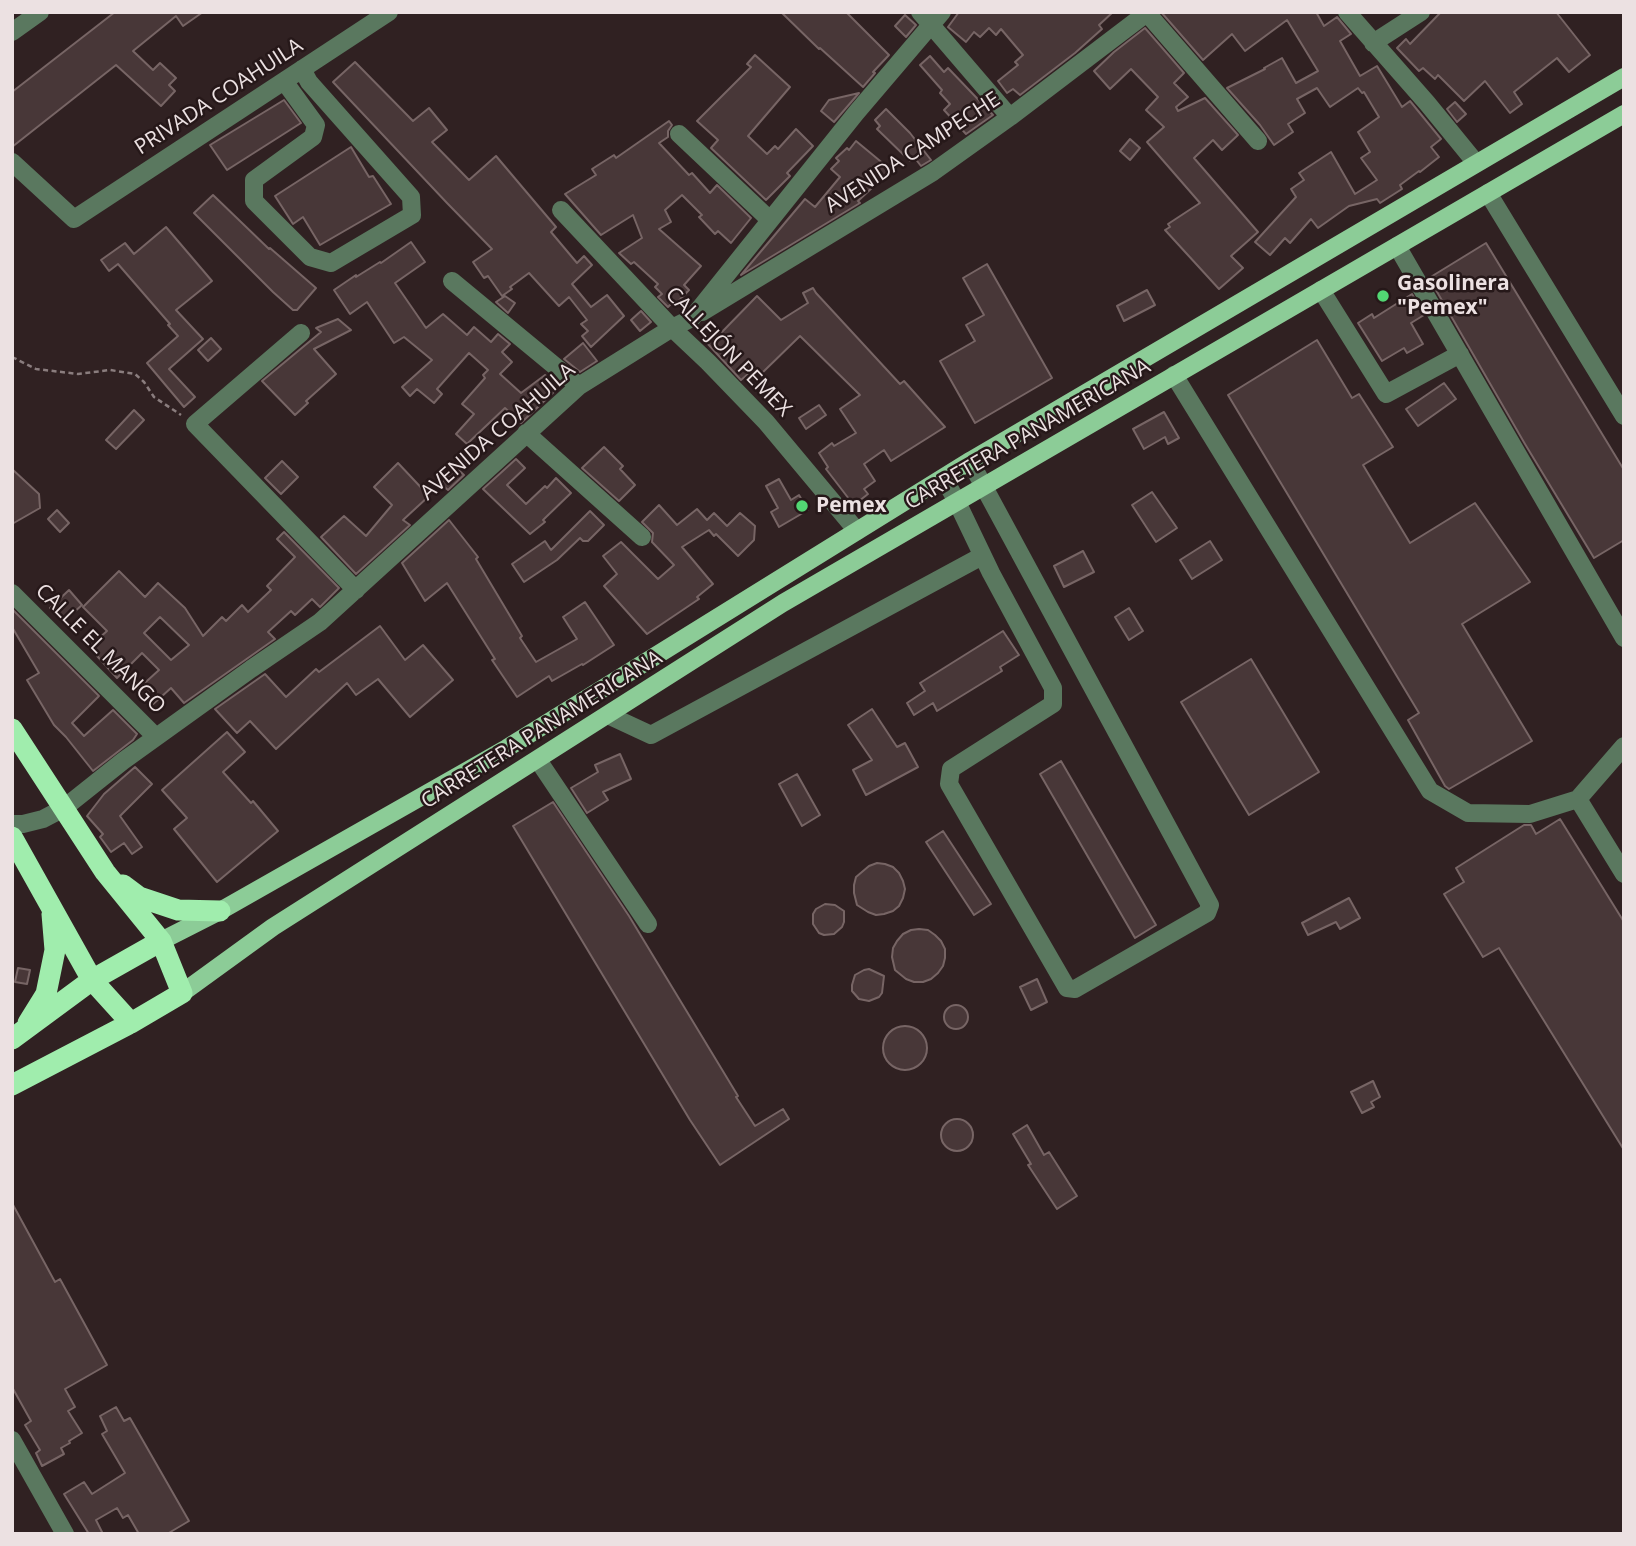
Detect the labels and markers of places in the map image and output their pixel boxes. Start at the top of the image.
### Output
place label: Gasolinera "Pemex" [1397,271,1510,321]
marker: Gasolinera "Pemex" [1375,288,1391,304]
place label: Pemex [816,493,887,519]
marker: Pemex [794,498,810,514]

